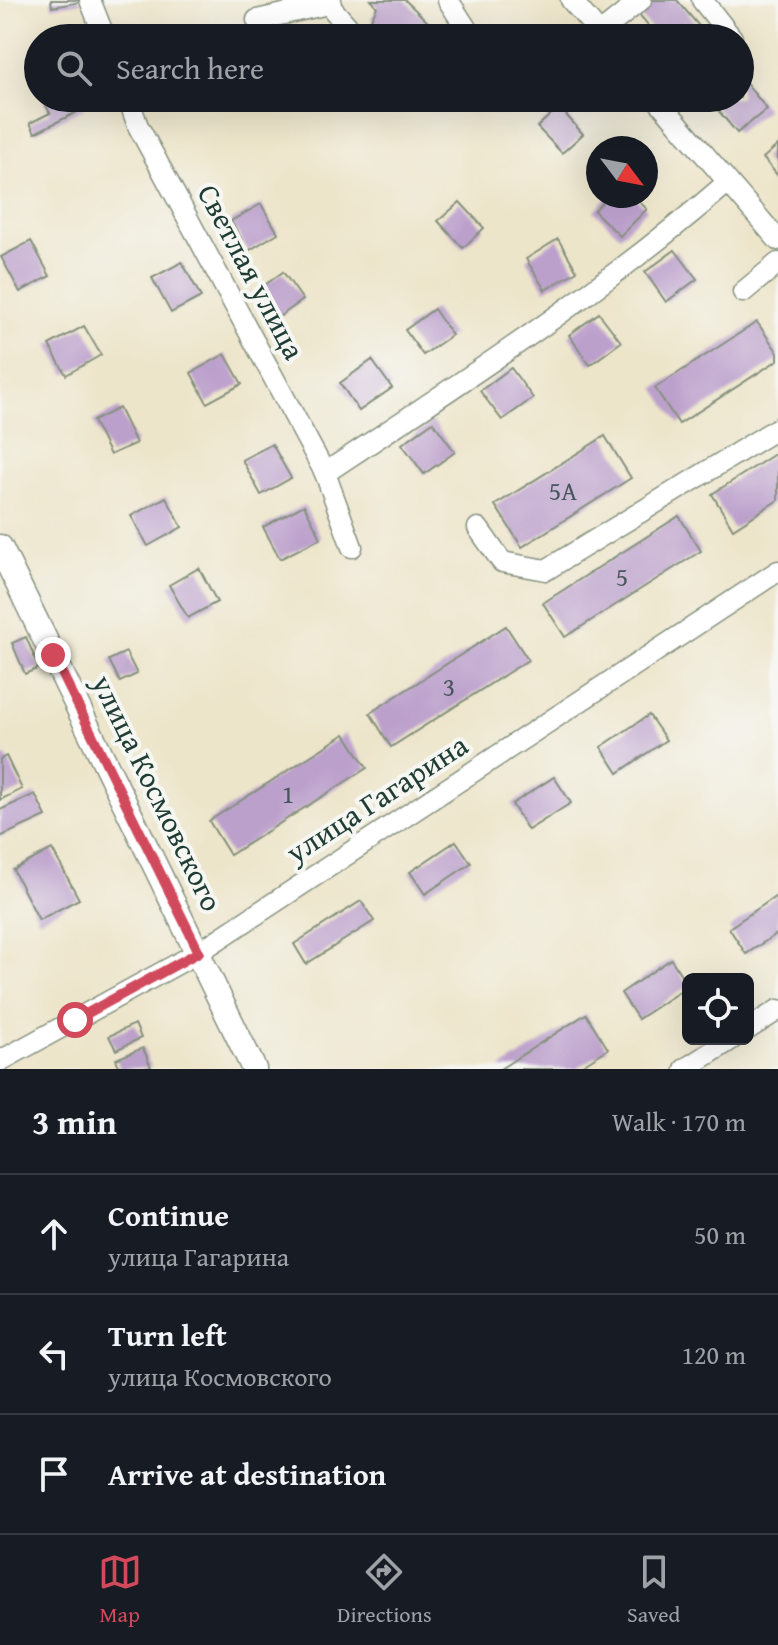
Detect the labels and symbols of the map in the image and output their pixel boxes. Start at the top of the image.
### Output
north arrow [586,136,658,208]
street label: Светлая улица [187,176,317,368]
house number: 5А [549,471,577,510]
house number: 5 [616,557,628,596]
route end [35,637,71,673]
street label: улица Космовского [81,666,234,918]
house number: 3 [443,667,455,706]
street label: улица Гагарина [276,722,477,874]
house number: 1 [282,774,294,813]
route start [57,1002,93,1038]

